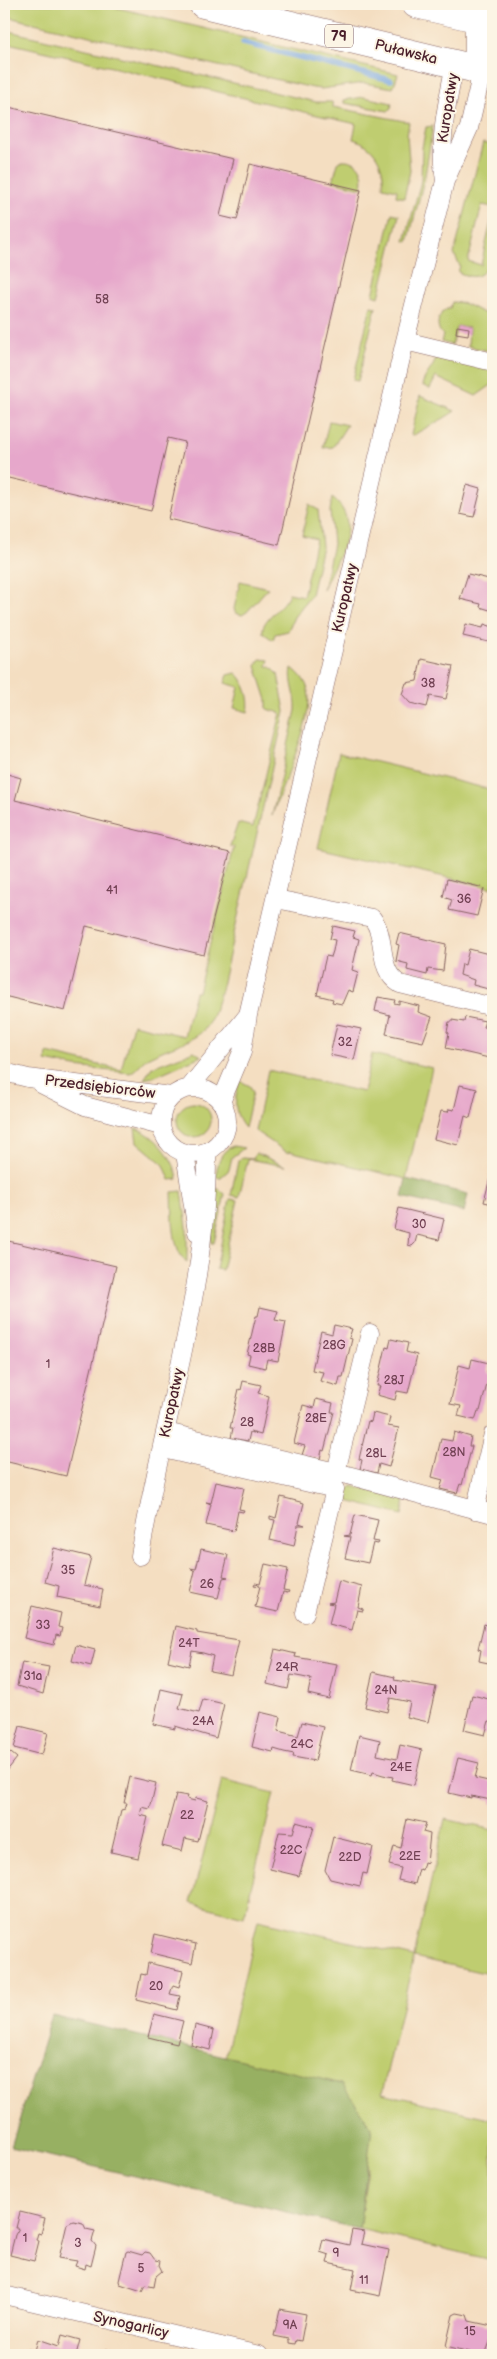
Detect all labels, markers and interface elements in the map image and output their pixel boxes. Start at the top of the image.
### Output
road number: 79 [325,24,353,48]
street label: Puławska [373,35,439,69]
street label: Kuropatwy [433,72,463,144]
house number: 58 [95,292,109,307]
street label: Kuropatwy [328,561,362,634]
house number: 38 [421,676,435,691]
house number: 41 [106,883,118,898]
house number: 36 [457,892,471,907]
house number: 32 [338,1035,352,1050]
street label: Przedsiębiorców [44,1071,156,1103]
house number: 30 [412,1217,426,1232]
house number: 28G [322,1338,346,1353]
house number: 28B [253,1341,275,1356]
house number: 1 [46,1357,50,1372]
street label: Kuropatwy [155,1366,189,1439]
house number: 28J [384,1373,405,1388]
house number: 28E [305,1411,327,1426]
house number: 28 [240,1415,254,1430]
house number: 28N [442,1445,466,1460]
house number: 28L [366,1446,387,1461]
house number: 35 [61,1563,75,1578]
house number: 26 [200,1577,214,1592]
house number: 33 [36,1618,50,1633]
house number: 24T [178,1636,201,1651]
house number: 24R [276,1660,299,1675]
house number: 31a [24,1669,43,1684]
house number: 24N [374,1683,398,1698]
house number: 24A [192,1714,214,1729]
house number: 24C [291,1737,314,1752]
house number: 24E [390,1760,412,1775]
house number: 22 [180,1808,194,1823]
house number: 22C [280,1843,303,1858]
house number: 22E [399,1849,421,1864]
house number: 22D [339,1850,362,1865]
house number: 20 [149,1979,163,1994]
house number: 1 [23,2231,27,2246]
house number: 3 [74,2236,82,2251]
house number: 9 [333,2246,340,2261]
house number: 5 [138,2261,145,2276]
house number: 11 [359,2273,369,2288]
street label: Synogarlicy [91,2307,171,2343]
house number: 9A [283,2318,298,2333]
house number: 15 [464,2324,476,2339]

